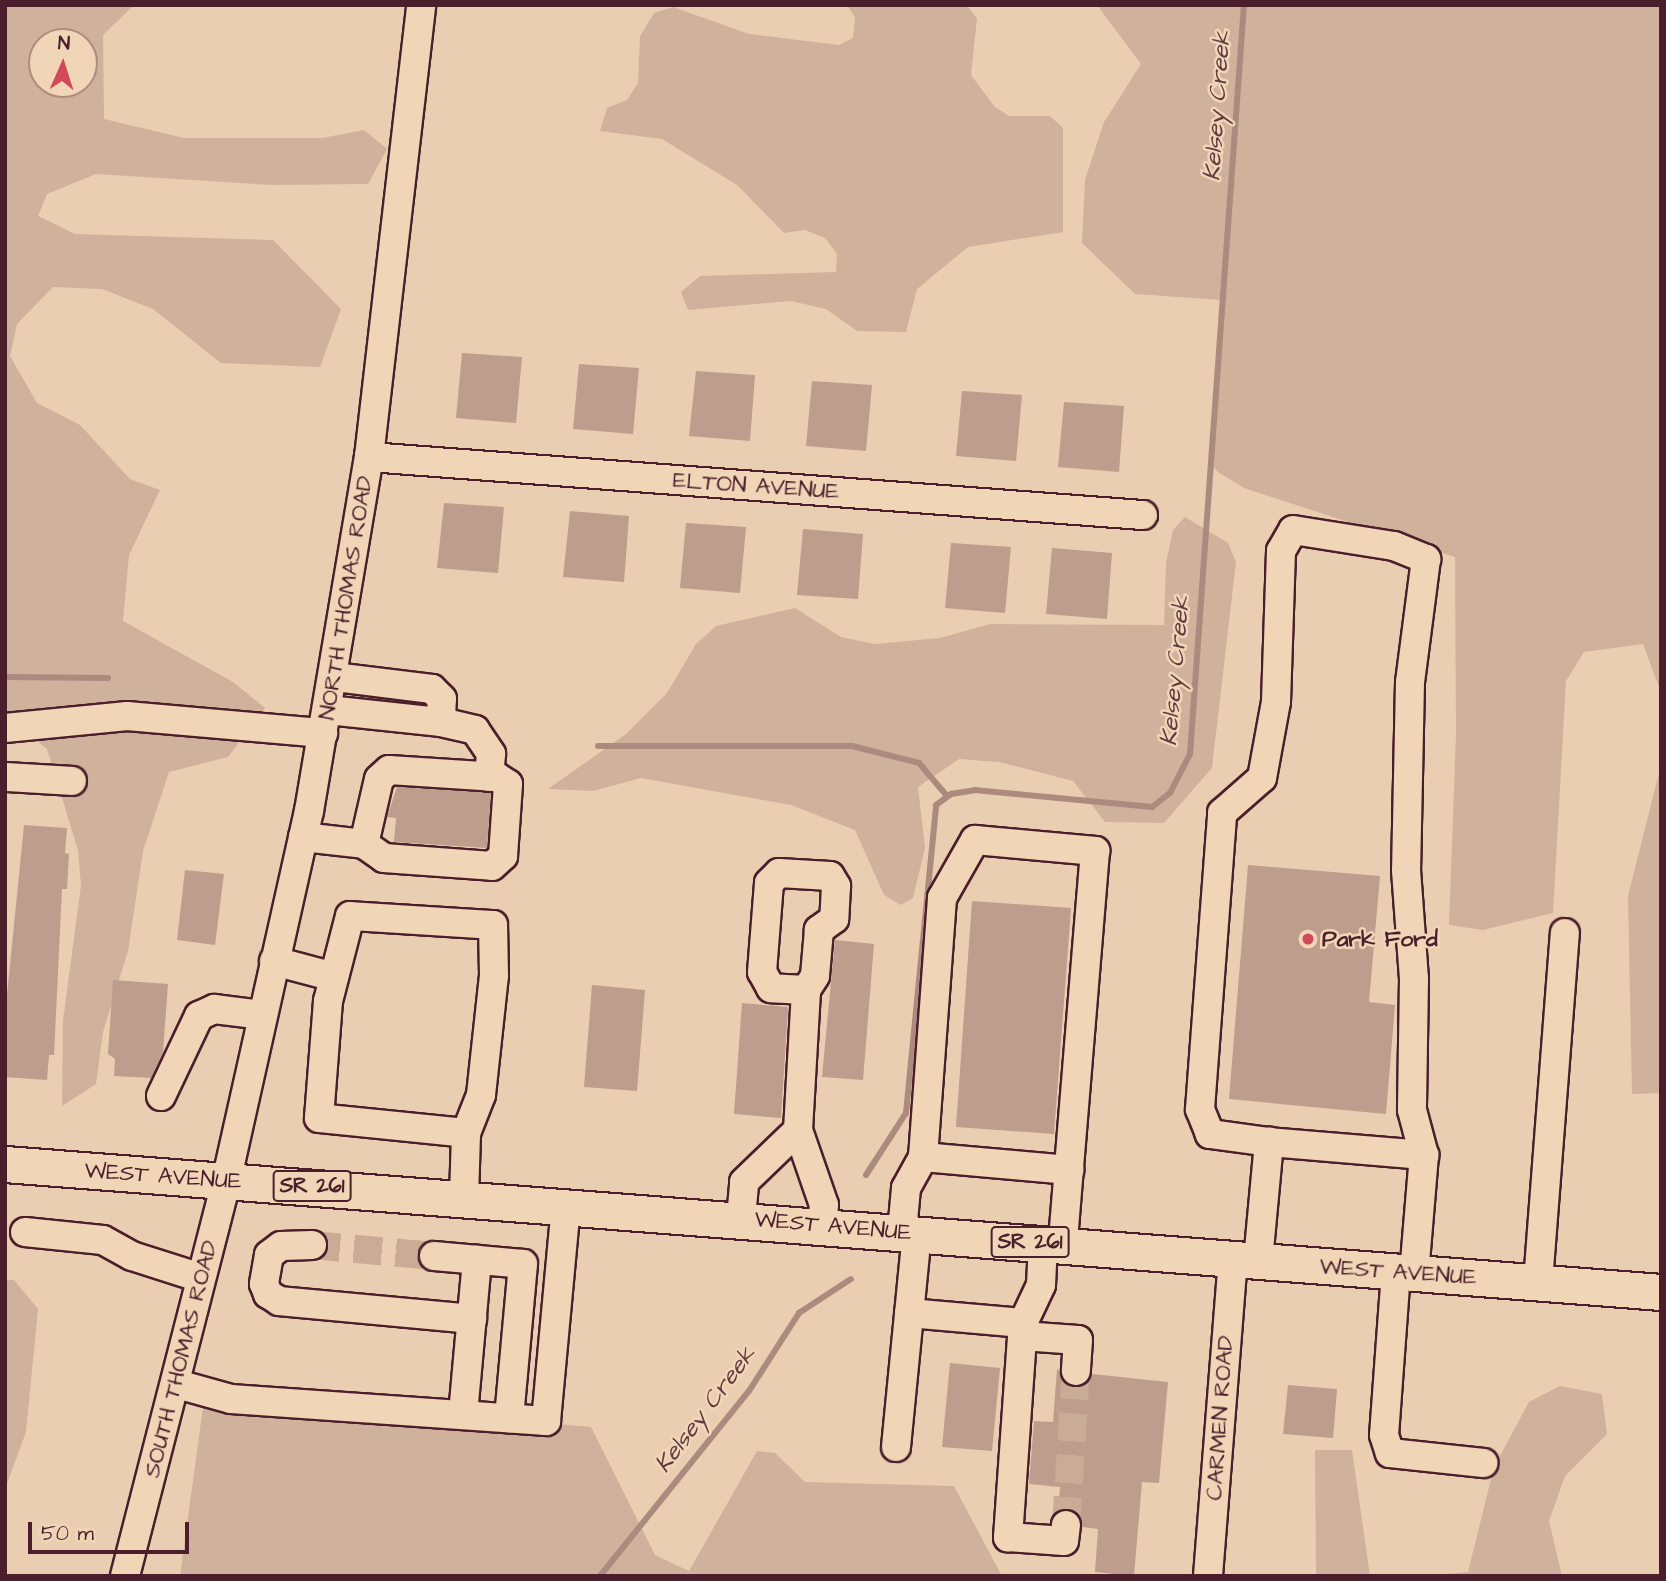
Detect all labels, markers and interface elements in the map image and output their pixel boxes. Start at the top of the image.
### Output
north arrow [28,28,98,98]
text: N [57,30,71,57]
water label: Kelsey Creek [1198,30,1238,182]
street label: ELTON AVENUE [672,466,840,506]
street label: NORTH THOMAS ROAD [313,474,379,722]
water label: Kelsey Creek [1155,595,1197,747]
place label: Park Ford [1322,925,1438,953]
marker: Park Ford [1300,931,1316,947]
street label: WEST AVENUE [84,1157,242,1195]
road number: SR 261 [272,1168,352,1204]
street label: WEST AVENUE [753,1205,913,1247]
road number: SR 261 [990,1224,1070,1260]
street label: SOUTH THOMAS ROAD [138,1238,224,1480]
street label: WEST AVENUE [1319,1253,1477,1291]
street label: CARMEN ROAD [1200,1335,1240,1501]
water label: Kelsey Creek [649,1341,763,1479]
scale bar [32,1508,192,1552]
text: 50 m [41,1519,94,1548]

